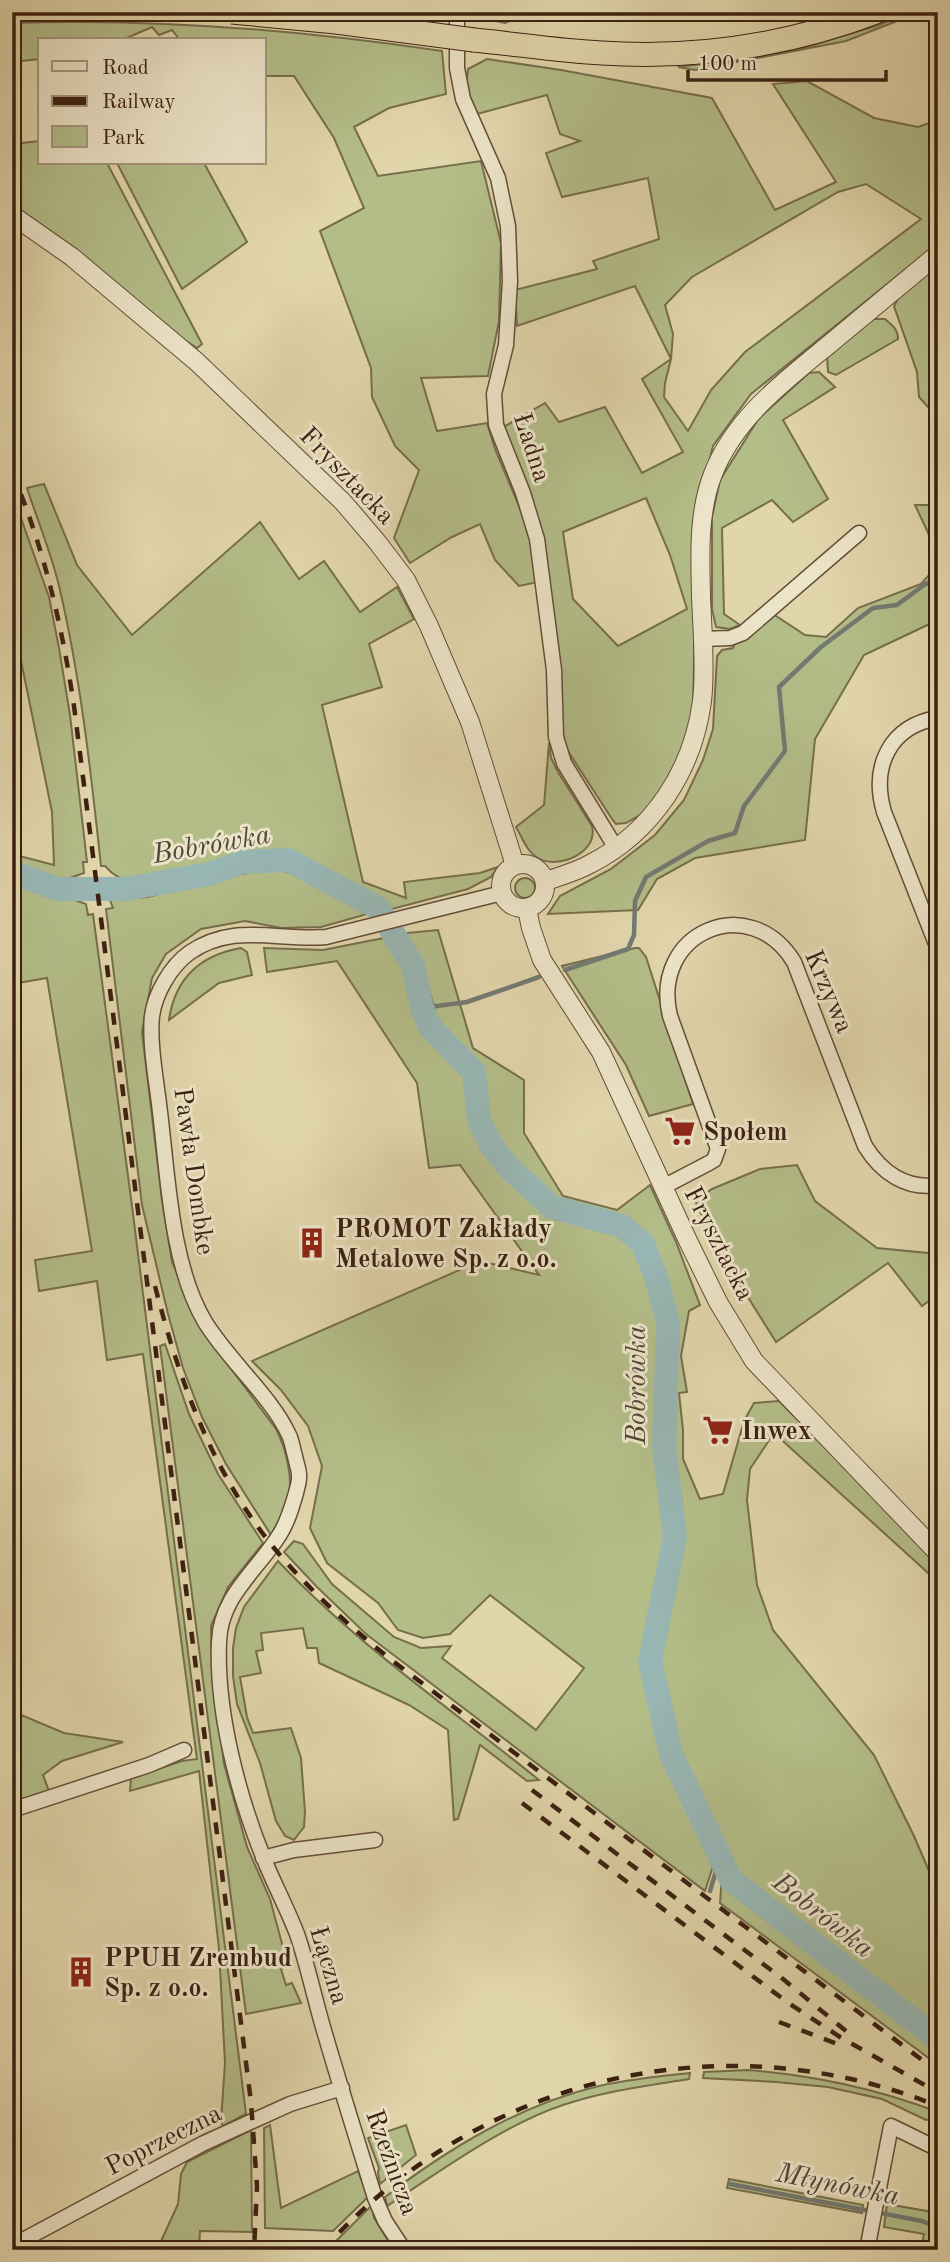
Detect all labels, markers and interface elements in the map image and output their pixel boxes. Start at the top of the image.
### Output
legend [38,38,266,164]
scale bar [688,38,885,82]
text: 100 m [698,54,757,75]
text: Road [102,58,149,79]
text: Railway [102,92,176,113]
text: Park [102,128,145,149]
street label: Ładna [508,410,555,486]
street label: Frysztacka [294,423,399,530]
water label: Bobrówka [149,822,273,870]
street label: Krzywa [799,946,857,1037]
street label: Pawła Dombke [168,1086,218,1257]
supermarket icon: Społem [663,1114,697,1148]
place label: Społem [703,1120,787,1146]
street label: Frysztacka [678,1183,758,1305]
place label: PROMOT Zakłady Metalowe Sp. z o.o. [335,1217,557,1273]
building icon: PROMOT Zakłady Metalowe Sp. z o.o. [295,1226,329,1260]
water label: Bobrówka [624,1325,652,1446]
supermarket icon: Inwex [701,1413,735,1447]
place label: Inwex [741,1419,811,1445]
water label: Bobrówka [766,1868,878,1964]
street label: Łączna [304,1923,352,2008]
place label: PPUH Zrembud Sp. z o.o. [104,1946,292,2002]
building icon: PPUH Zrembud Sp. z o.o. [64,1955,98,1989]
street label: Poprzeczna [102,2100,226,2181]
street label: Rzeźnicza [360,2106,422,2219]
water label: Młynówka [772,2160,902,2212]

